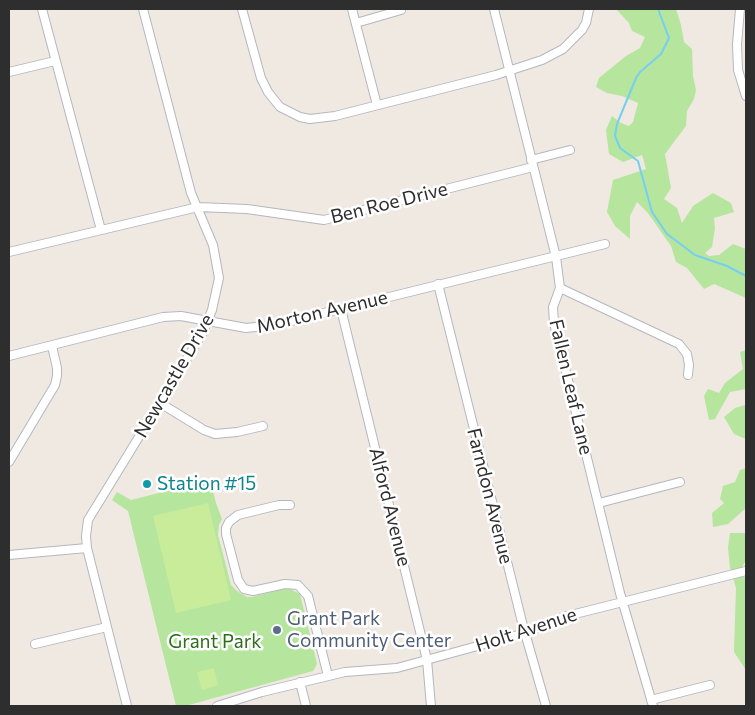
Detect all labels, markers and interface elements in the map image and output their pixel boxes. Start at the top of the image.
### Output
street label: Ben Roe Drive [328,177,450,229]
street label: Morton Avenue [254,286,390,338]
street label: Newcastle Drive [129,310,219,442]
street label: Fallen Leaf Lane [544,317,598,457]
street label: Farndon Avenue [462,426,518,566]
street label: Alford Avenue [364,445,416,569]
place label: Station #15 [157,473,256,495]
marker: Station #15 [141,478,153,490]
street label: Holt Avenue [472,603,580,657]
place label: Grant Park Community Center [287,608,451,652]
marker: Grant Park Community Center [271,624,283,636]
park label: Grant Park [168,631,262,653]

